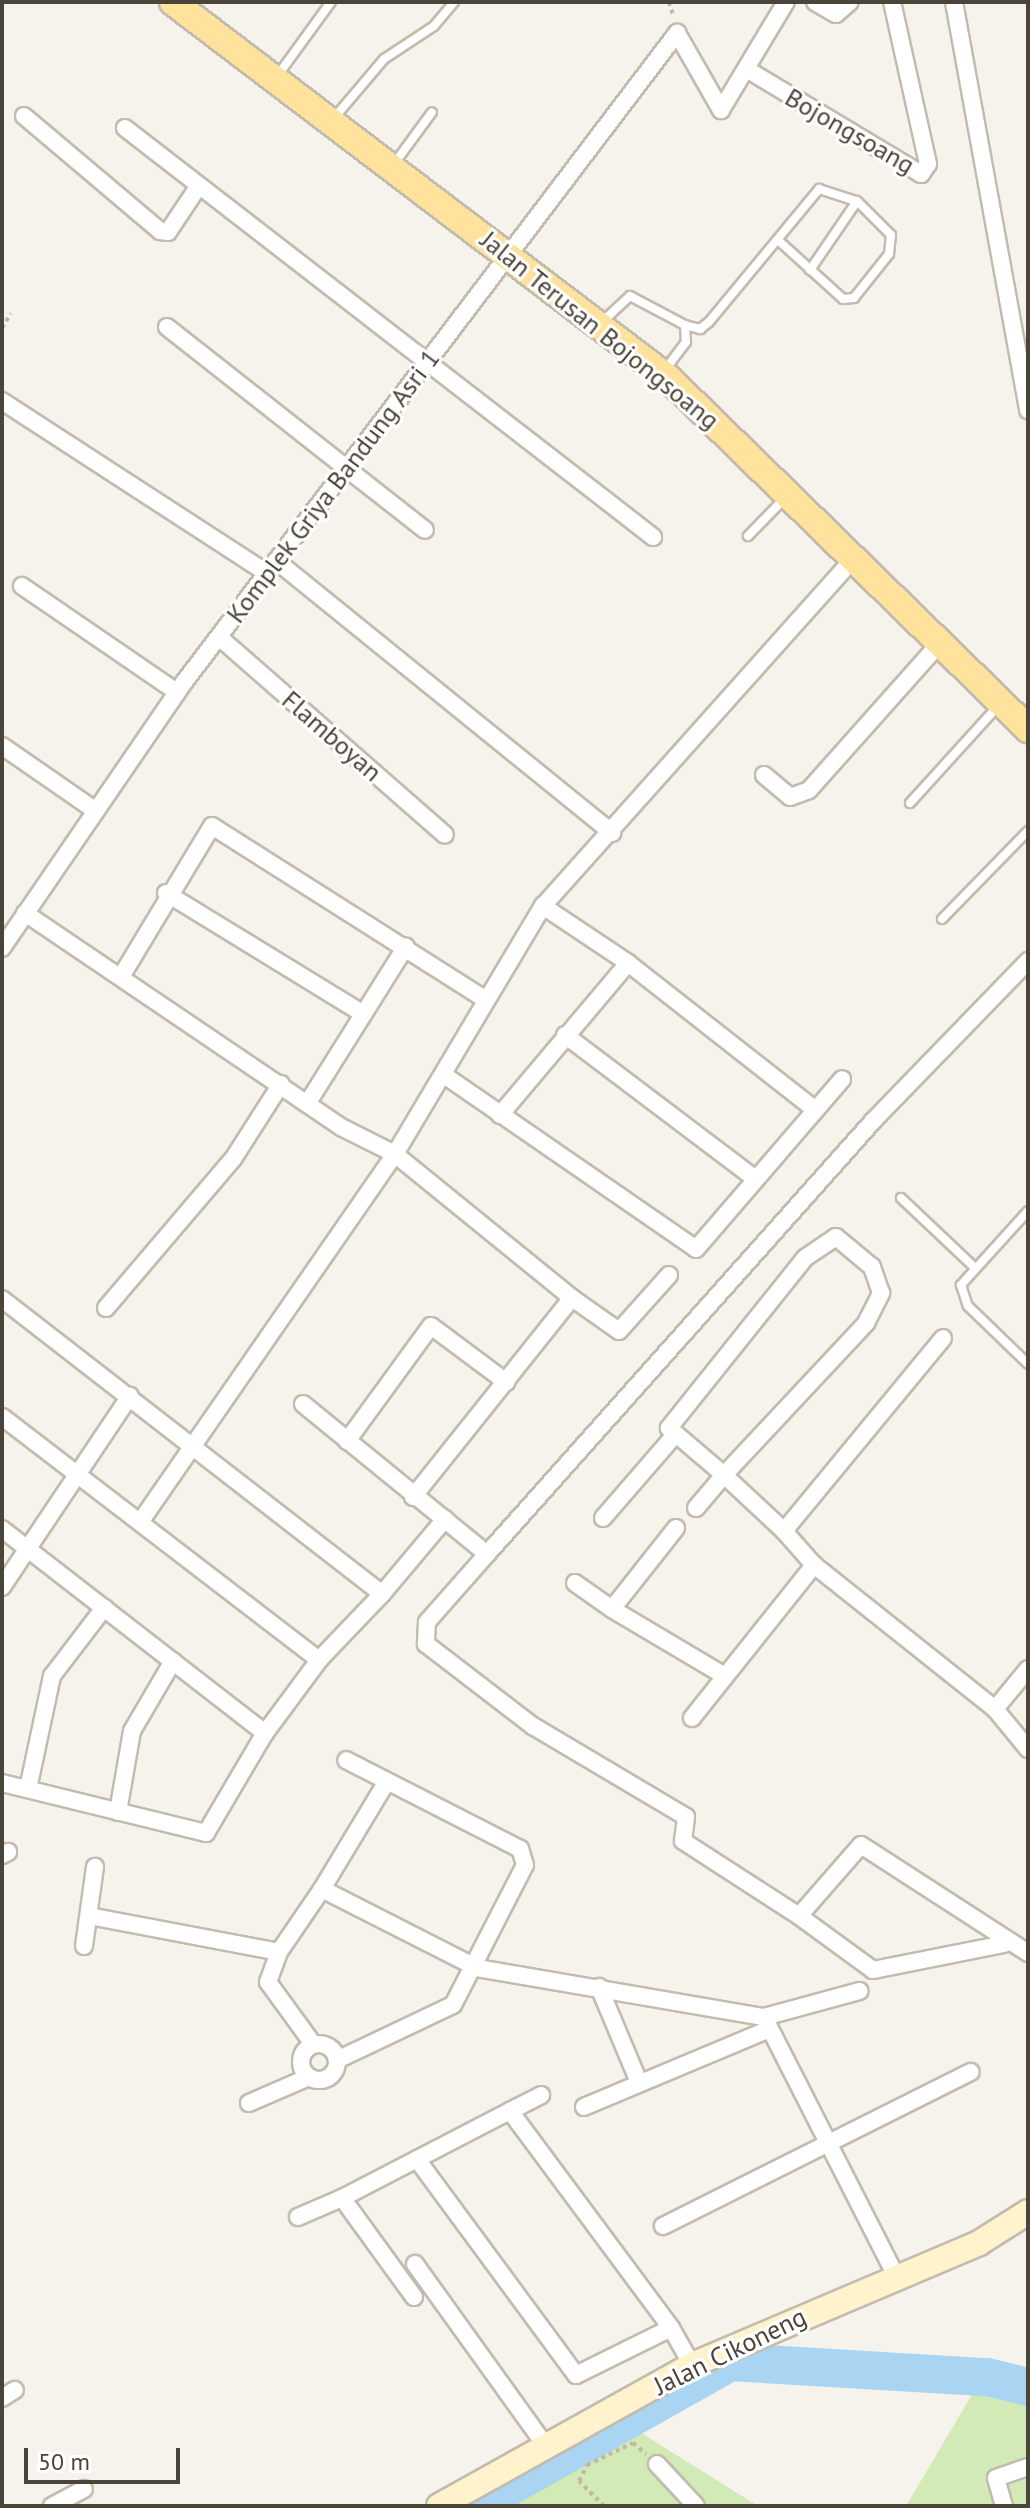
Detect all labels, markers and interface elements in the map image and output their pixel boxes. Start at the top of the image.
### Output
street label: Bojongsoang [780,81,920,181]
street label: Jalan Terusan Bojongsoang [474,224,726,436]
street label: Komplek Griya Bandung Asri 1 [219,342,447,630]
street label: Flamboyan [276,684,388,788]
street label: Jalan Cikoneng [649,2301,811,2401]
scale bar [28,2432,184,2482]
text: 50 m [38,2446,90,2477]

